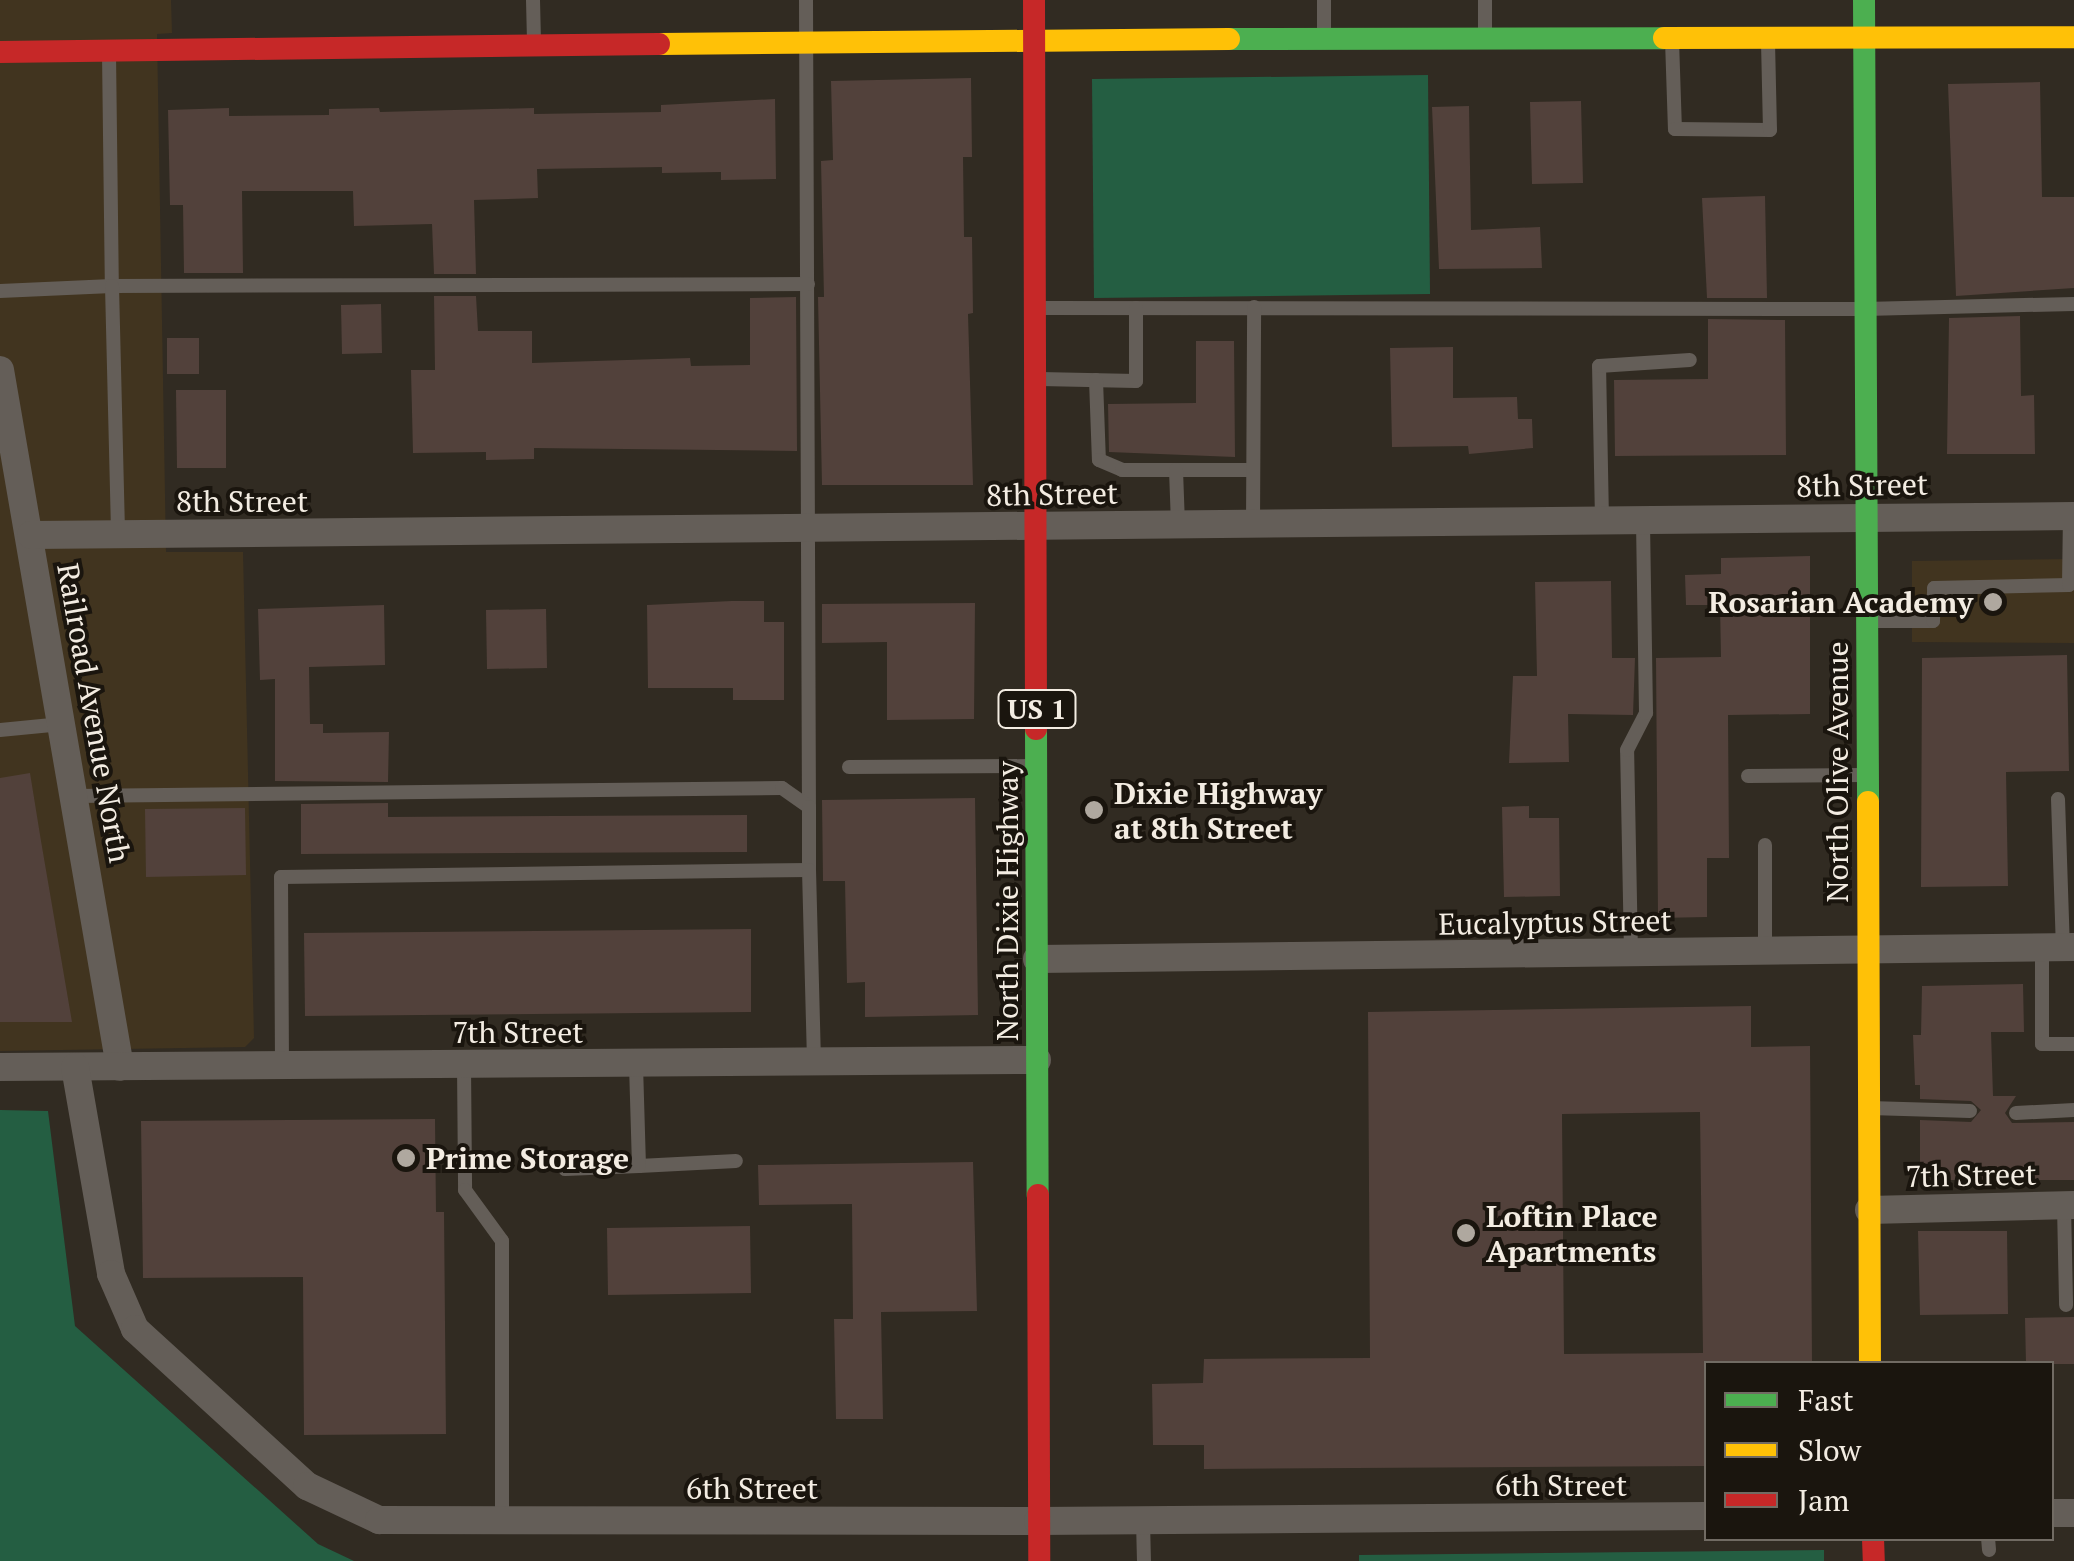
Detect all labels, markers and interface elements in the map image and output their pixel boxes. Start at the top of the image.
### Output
street label: 8th Street [1796,466,1928,504]
street label: 8th Street [986,475,1118,513]
street label: 8th Street [176,483,308,519]
street label: Railroad Avenue North [50,560,138,866]
place label: Rosarian Academy [1708,584,1973,620]
marker: Rosarian Academy [1982,591,2004,613]
street label: North Olive Avenue [1819,641,1855,903]
road number: US 1 [997,686,1077,732]
street label: North Dixie Highway [989,761,1025,1041]
place label: Dixie Highway at 8th Street [1114,775,1322,846]
marker: Dixie Highway at 8th Street [1083,799,1105,821]
street label: Eucalyptus Street [1438,902,1672,942]
street label: 7th Street [453,1014,583,1050]
place label: Prime Storage [426,1140,629,1176]
marker: Prime Storage [395,1147,417,1169]
street label: 7th Street [1905,1156,2037,1194]
place label: Loftin Place Apartments [1486,1198,1658,1268]
marker: Loftin Place Apartments [1455,1222,1477,1244]
legend [1704,1361,2054,1541]
text: Fast [1798,1380,1854,1420]
text: Slow [1798,1430,1861,1470]
street label: 6th Street [1495,1467,1627,1503]
street label: 6th Street [686,1470,818,1506]
text: Jam [1798,1480,1849,1520]

